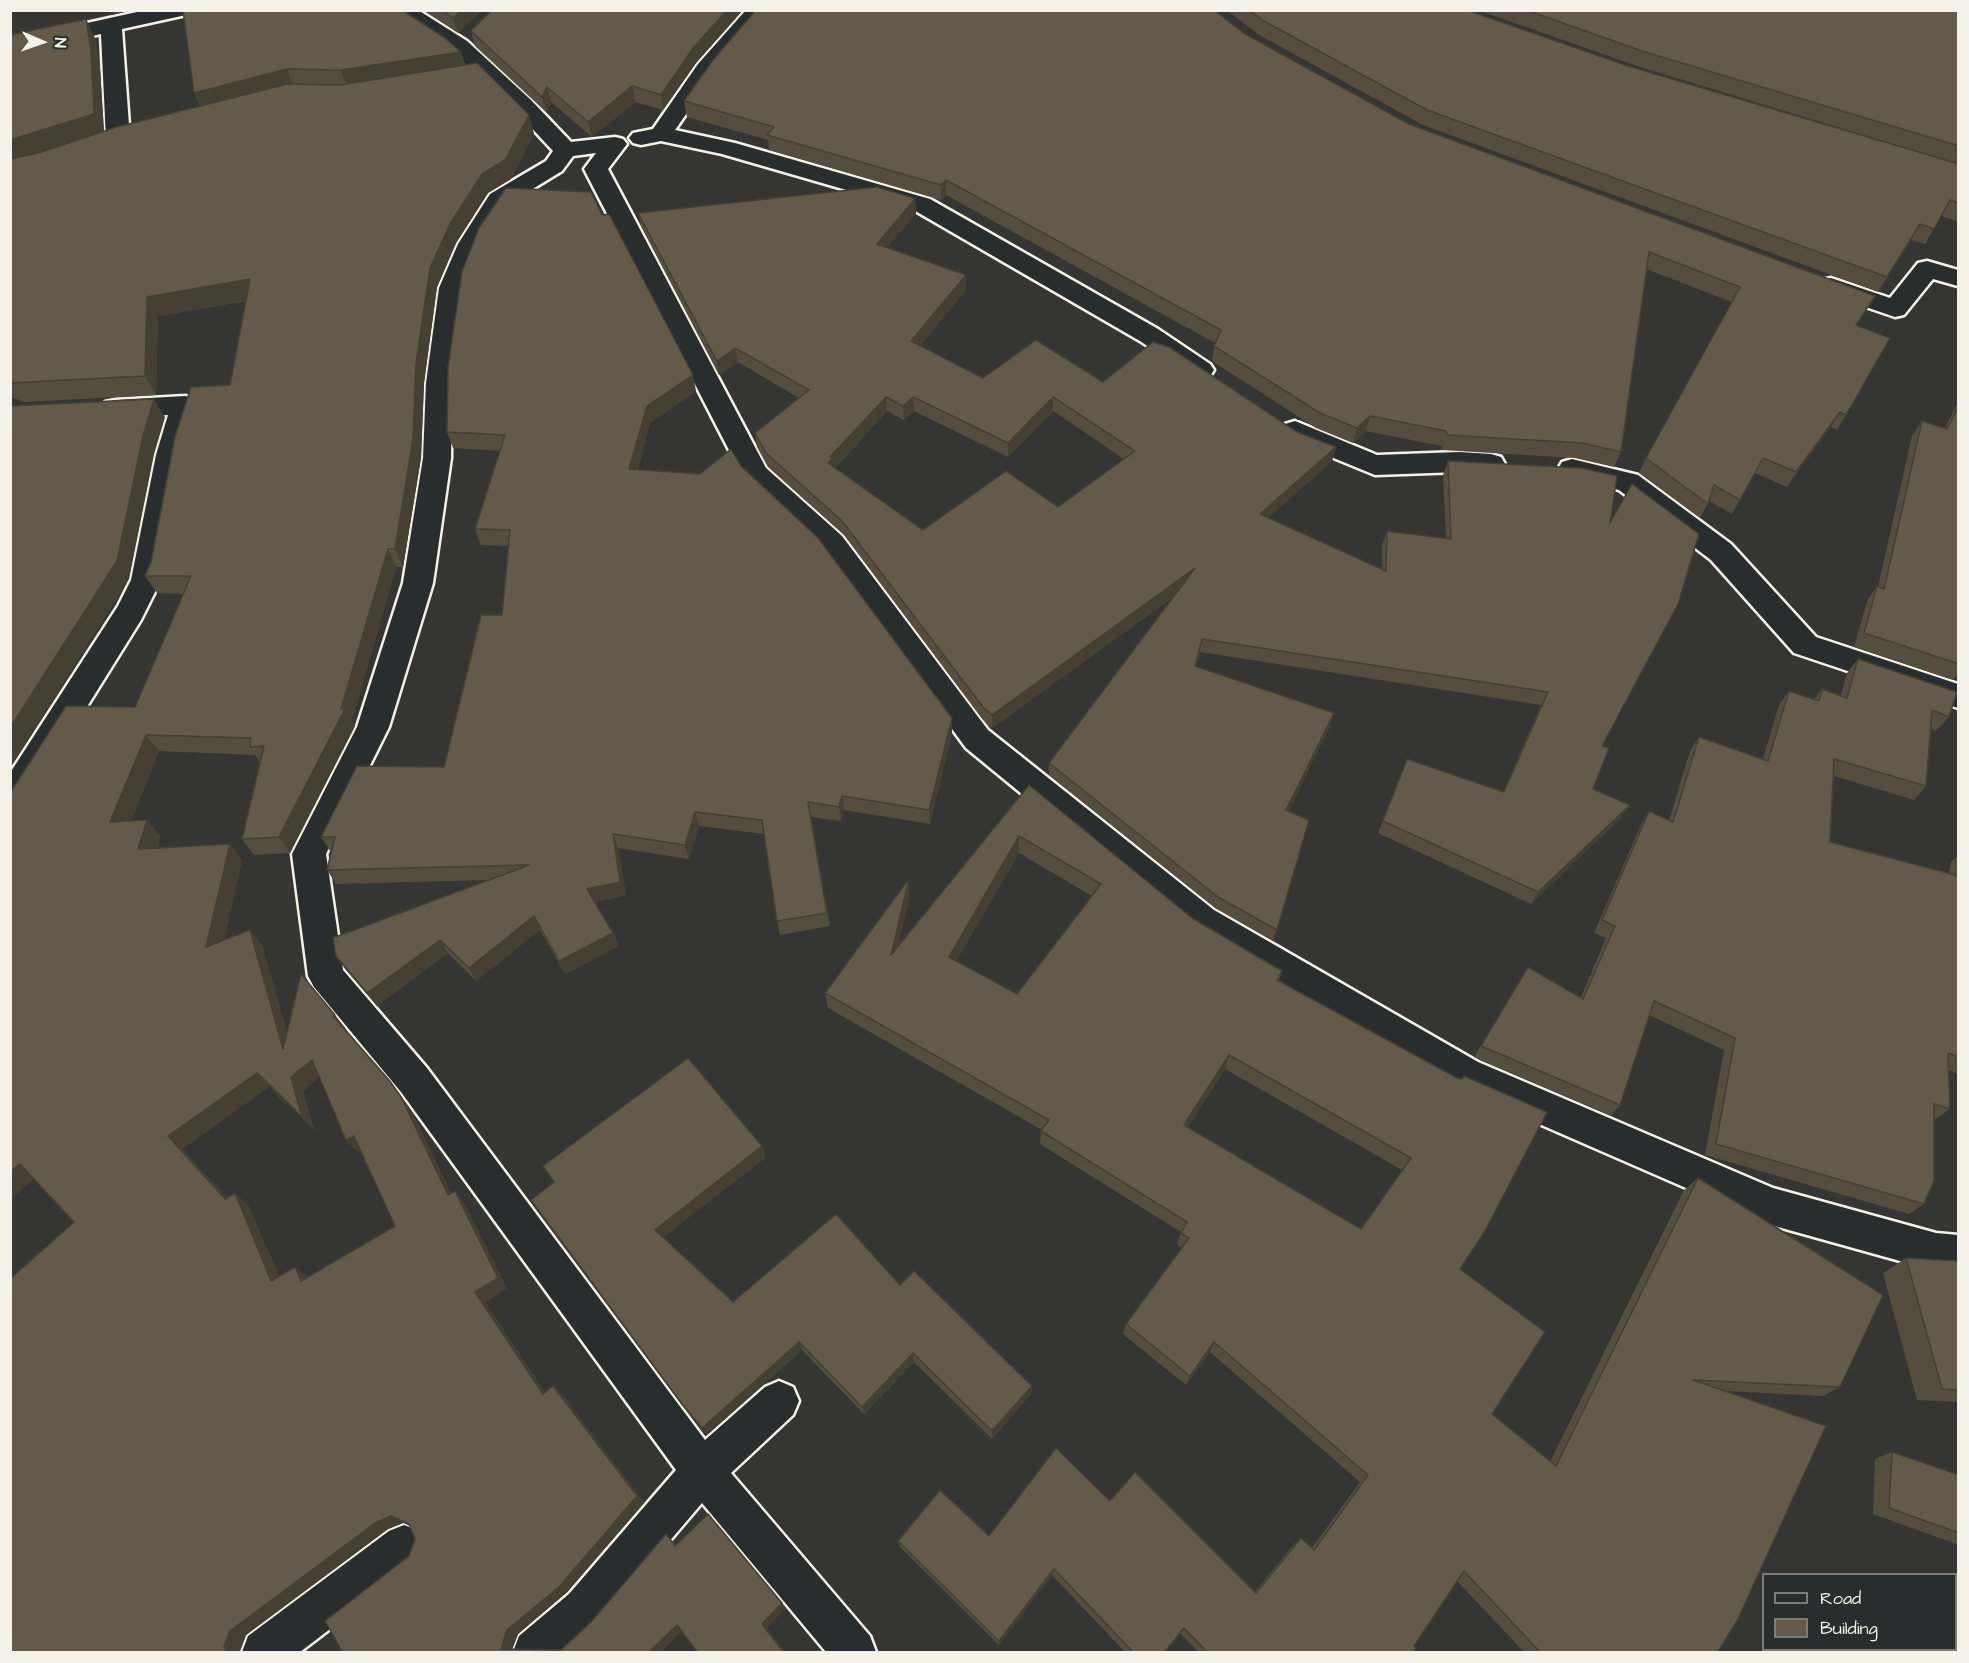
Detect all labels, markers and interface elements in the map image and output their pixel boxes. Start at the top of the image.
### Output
north arrow [12,12,72,72]
text: N [49,37,71,48]
legend [1762,1573,1957,1651]
text: Road [1820,1586,1861,1611]
text: Building [1820,1616,1878,1641]

